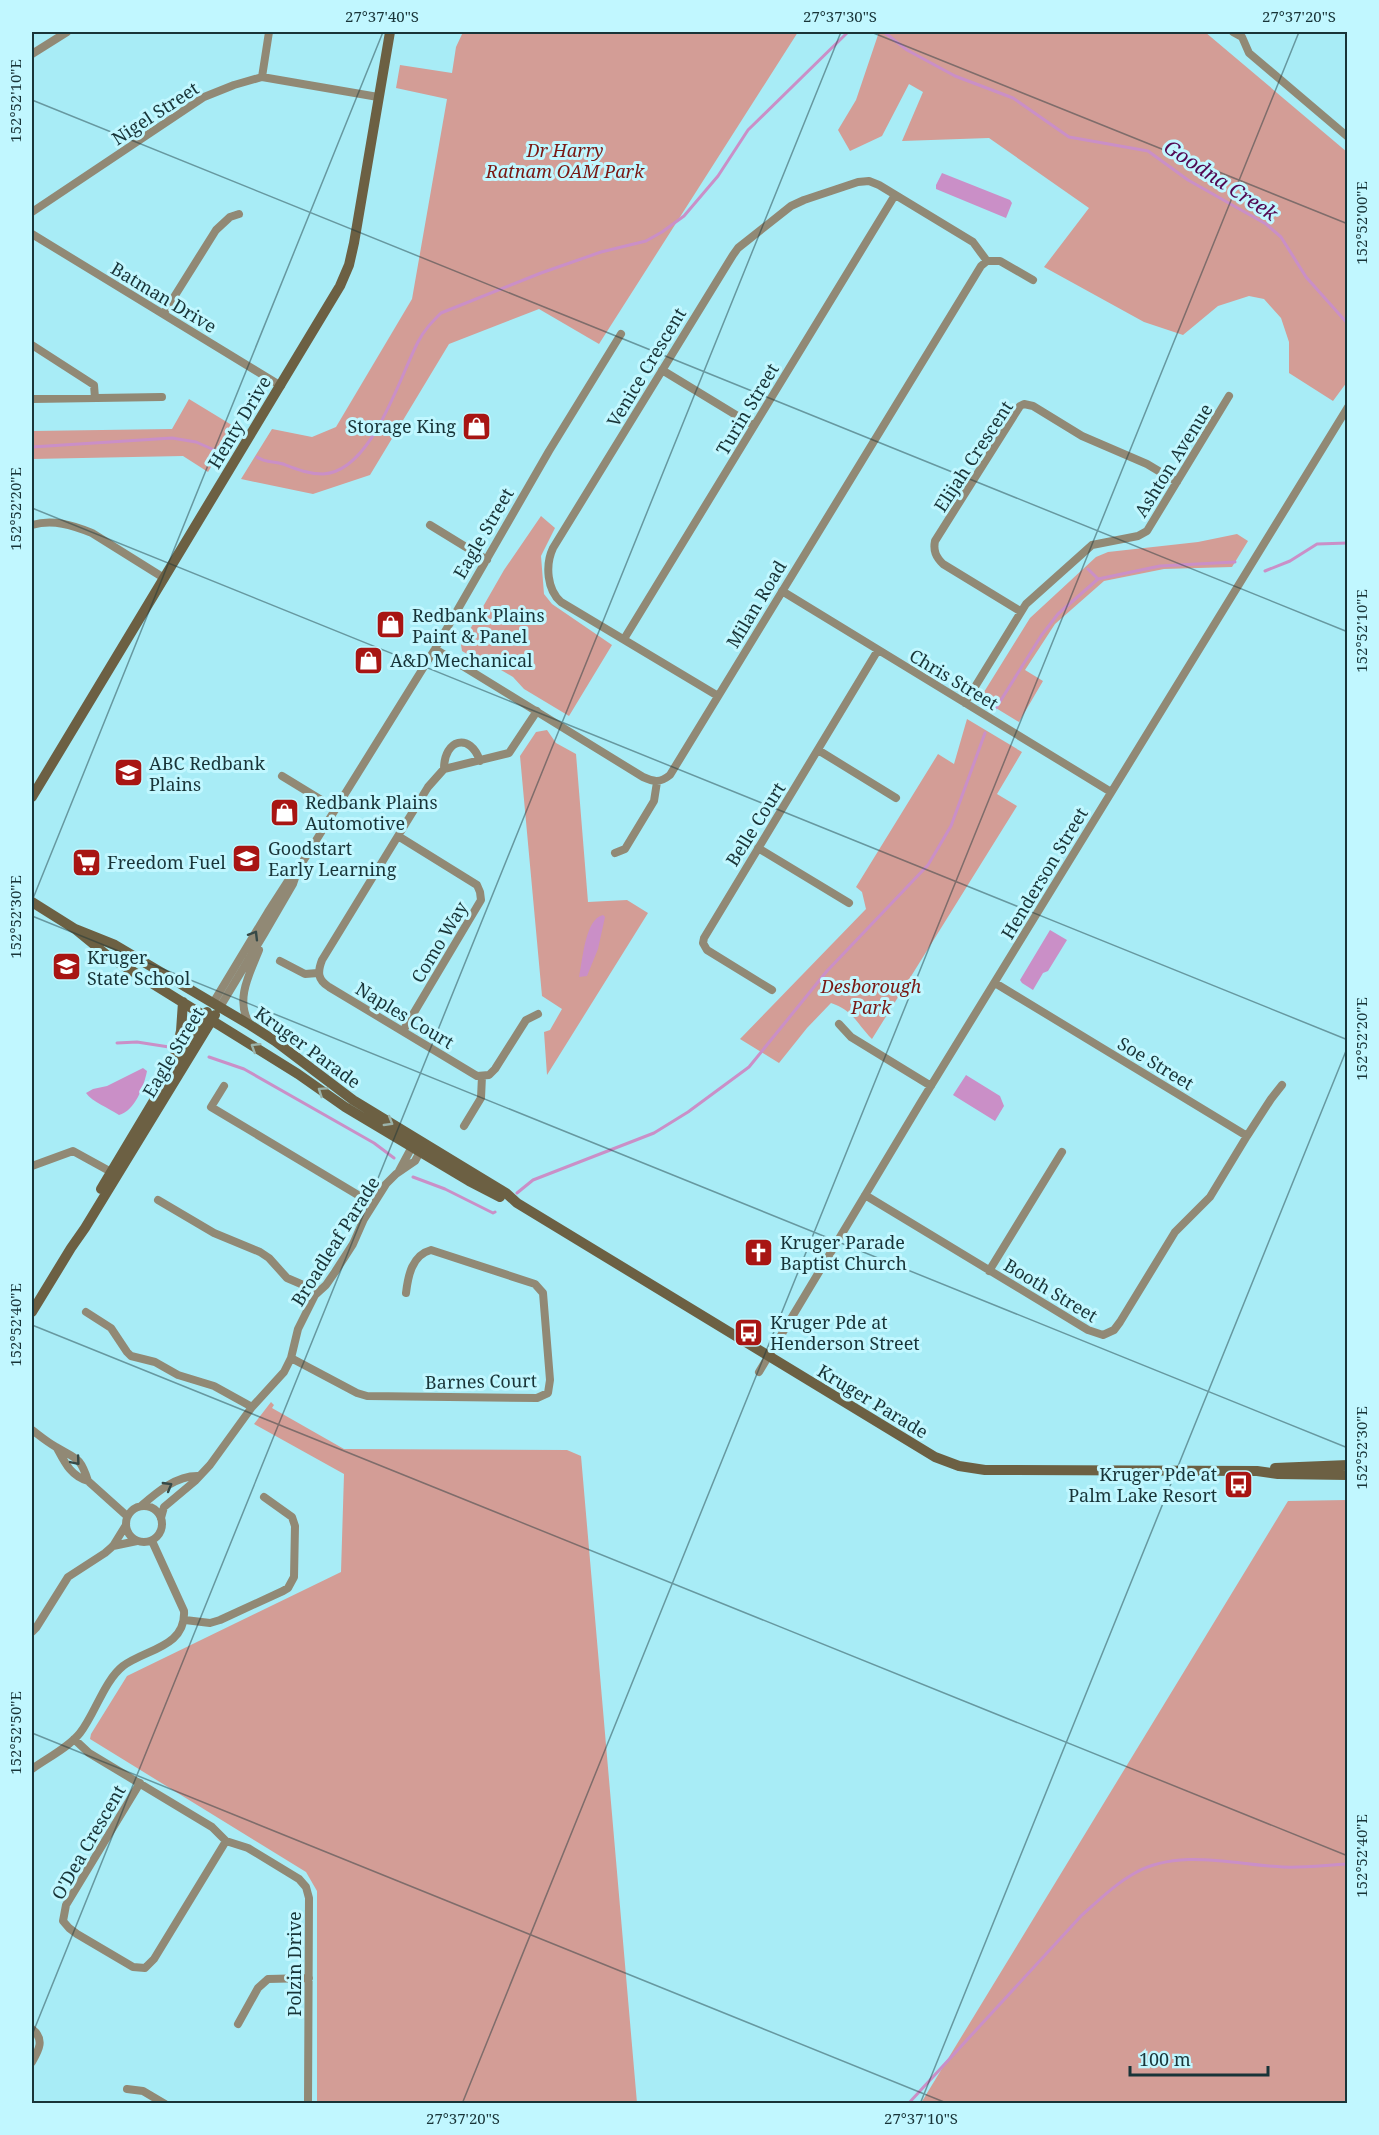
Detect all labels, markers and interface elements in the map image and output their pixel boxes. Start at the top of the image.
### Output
text: 27°37'40"S [345,6,419,26]
text: 27°37'30"S [803,6,877,26]
text: 27°37'20"S [1262,6,1336,26]
text: 152°52'10"E [5,59,25,143]
street label: Nigel Street [107,76,203,150]
water label: Goodna Creek [1159,133,1283,227]
park label: Dr Harry Ratnam OAM Park [485,138,645,183]
text: 152°52'00"E [1351,181,1371,265]
street label: Batman Drive [107,256,221,338]
street label: Venice Crescent [601,303,691,431]
street label: Turin Street [710,359,784,459]
street label: Henty Drive [202,371,276,473]
street label: Elijah Crescent [928,396,1018,516]
street label: Ashton Avenue [1128,399,1218,521]
shop icon: Storage King [461,410,493,442]
place label: Storage King [348,414,456,438]
text: 152°52'20"E [5,467,25,551]
street label: Eagle Street [447,483,519,583]
street label: Milan Road [720,556,792,652]
text: 152°52'10"E [1351,589,1371,673]
place label: Redbank Plains Paint & Panel [412,603,545,648]
shop icon: Redbank Plains Paint & Panel [375,609,407,641]
street label: Chris Street [905,643,1003,715]
shop icon: A&D Mechanical [353,644,385,676]
place label: A&D Mechanical [390,648,533,672]
place label: ABC Redbank Plains [149,751,265,796]
school or university icon: ABC Redbank Plains [112,757,144,789]
street label: Belle Court [720,778,790,870]
place label: Redbank Plains Automotive [305,790,438,835]
shop icon: Redbank Plains Automotive [268,796,300,828]
street label: Henderson Street [995,803,1093,943]
place label: Goodstart Early Learning [268,836,397,881]
school or university icon: Goodstart Early Learning [231,842,263,874]
supermarket icon: Freedom Fuel [70,846,102,878]
place label: Freedom Fuel [107,850,226,874]
text: 152°52'30"E [5,875,25,959]
street label: Como Way [405,896,473,987]
one-way arrow [246,931,258,941]
place label: Kruger State School [87,945,191,990]
school or university icon: Kruger State School [50,951,82,983]
park label: Desborough Park [820,974,922,1019]
street label: Naples Court [351,976,459,1054]
text: 152°52'20"E [1351,997,1371,1081]
street label: Kruger Parade [250,1001,366,1093]
street label: Eagle Street [137,1002,209,1102]
street label: Soe Street [1114,1031,1198,1095]
one-way arrow [251,1043,261,1055]
one-way arrow [317,1087,328,1098]
one-way arrow [383,1114,393,1126]
street label: Broadleaf Parade [285,1172,385,1310]
place label: Kruger Parade Baptist Church [780,1230,907,1275]
church icon: Kruger Parade Baptist Church [743,1236,775,1268]
street label: Booth Street [1000,1253,1102,1327]
text: 152°52'40"E [5,1283,25,1367]
place label: Kruger Pde at Henderson Street [770,1310,920,1355]
bus stop icon: Kruger Pde at Henderson Street [733,1316,765,1348]
street label: Kruger Parade [813,1359,933,1443]
street label: Barnes Court [425,1368,537,1394]
text: 152°52'30"E [1351,1406,1371,1490]
one-way arrow [69,1454,80,1465]
place label: Kruger Pde at Palm Lake Resort [1068,1462,1217,1507]
bus stop icon: Kruger Pde at Palm Lake Resort [1222,1468,1254,1500]
one-way arrow [162,1482,172,1493]
text: 152°52'50"E [5,1691,25,1775]
street label: O'Dea Crescent [45,1780,131,1904]
text: 152°52'40"E [1351,1814,1371,1898]
street label: Polzin Drive [282,1911,306,2017]
scale bar [1130,2039,1268,2077]
text: 100 m [1139,2047,1191,2071]
text: 27°37'20"S [426,2108,500,2128]
text: 27°37'10"S [884,2108,958,2128]

